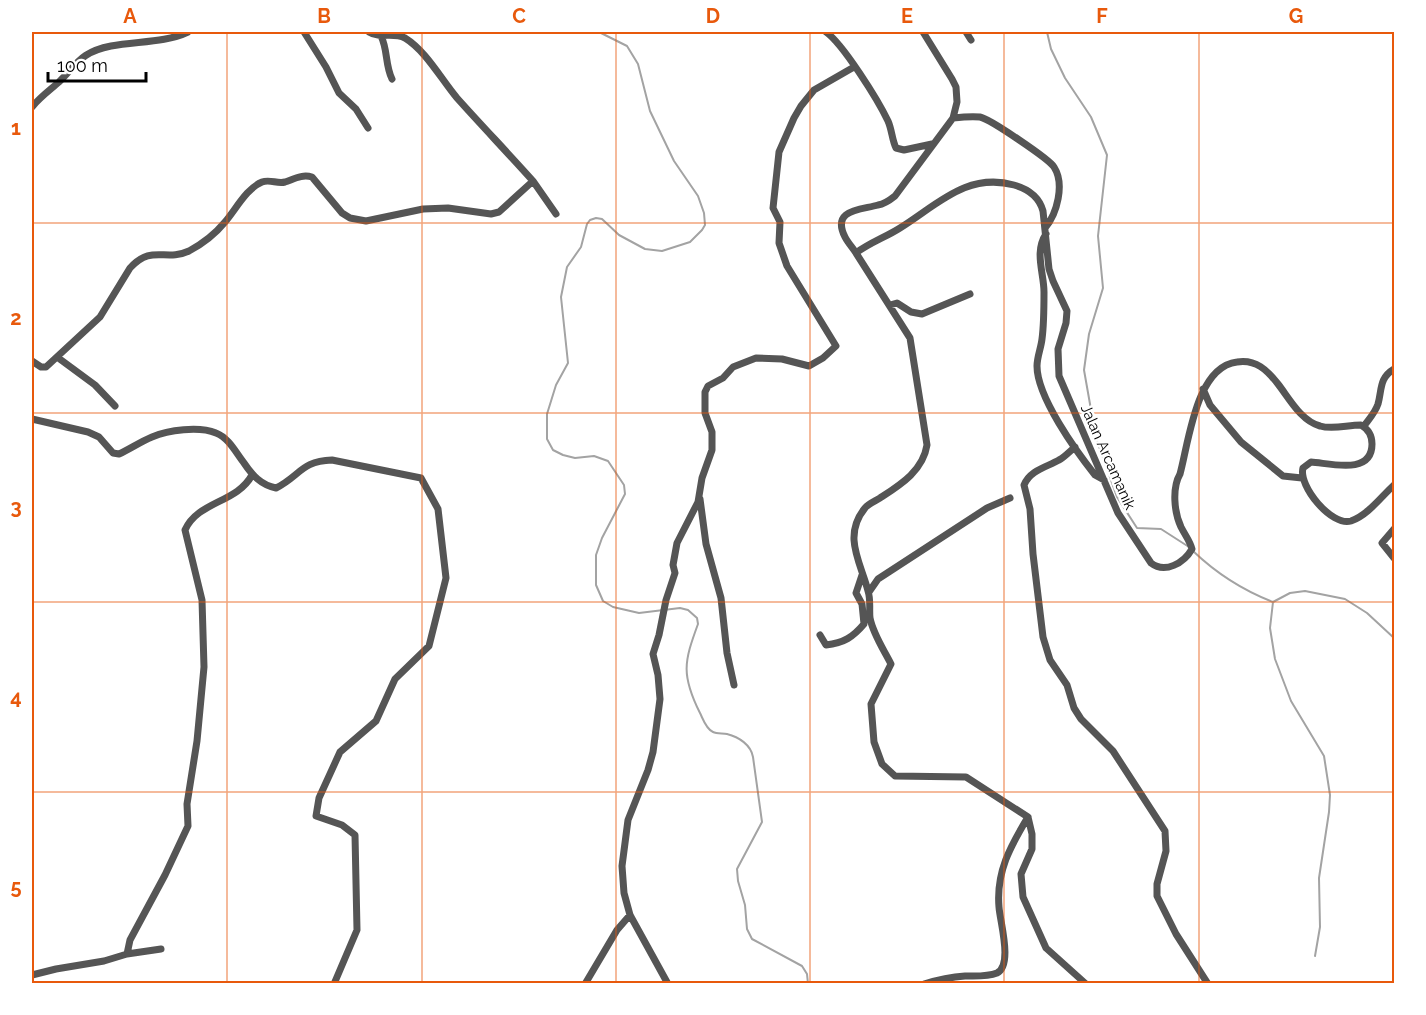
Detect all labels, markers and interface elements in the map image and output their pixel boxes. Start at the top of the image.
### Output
text: A [123,4,137,28]
text: B [317,4,331,28]
text: C [512,4,526,28]
text: D [706,4,720,28]
text: E [901,4,913,28]
text: F [1096,4,1108,28]
text: G [1289,4,1303,28]
scale bar [48,45,146,83]
text: 100 m [57,55,108,76]
text: 1 [11,116,21,140]
text: 2 [10,306,22,330]
street label: Jalan Arcamanik [1077,402,1139,512]
text: 3 [10,495,22,519]
text: 4 [10,685,22,709]
text: 5 [10,875,22,899]

